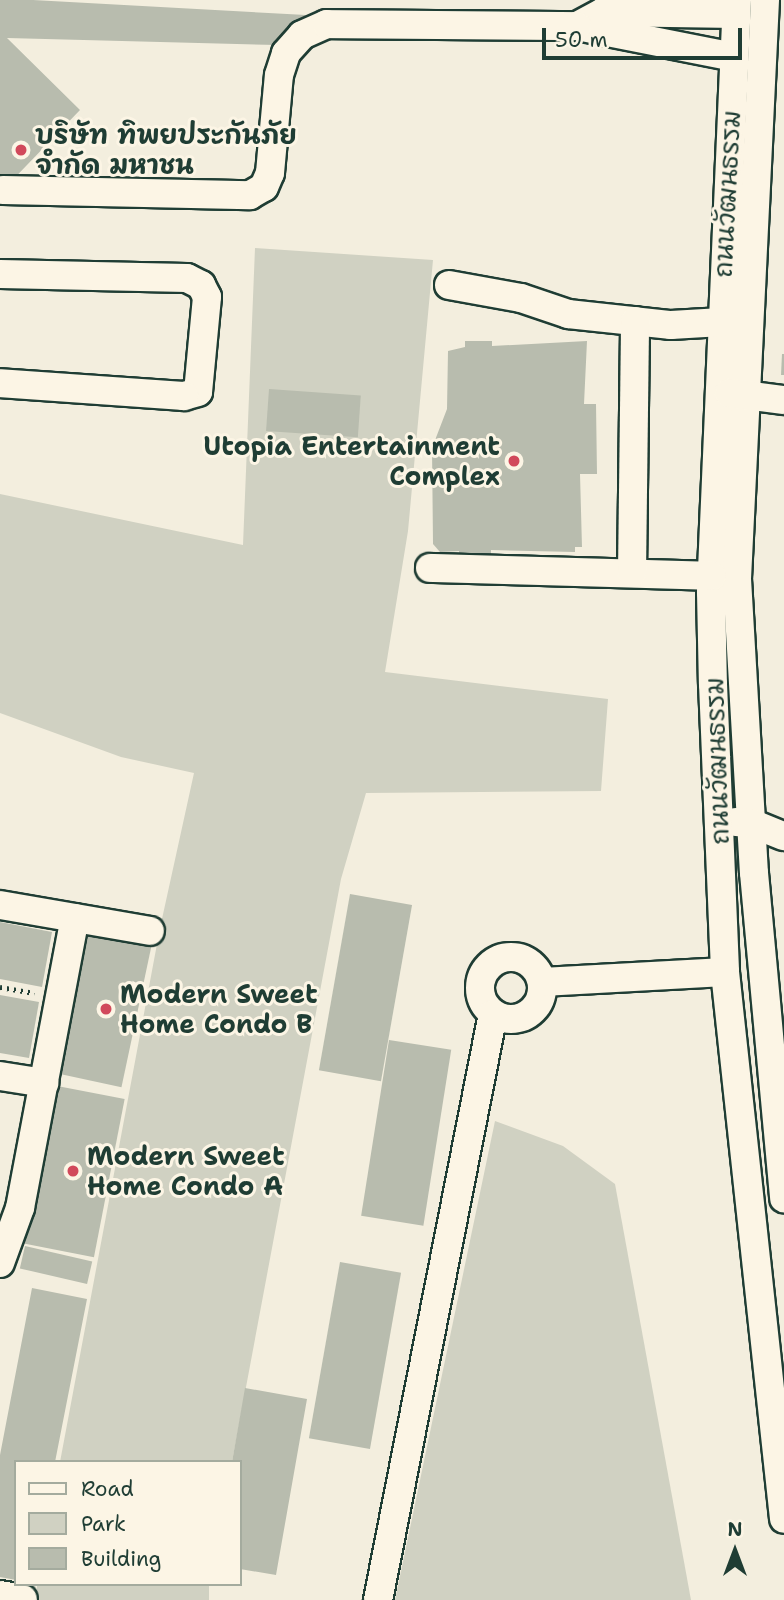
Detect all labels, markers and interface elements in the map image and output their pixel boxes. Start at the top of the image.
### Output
scale bar [546,14,746,58]
text: 50 m [555,26,608,54]
street label: ถนนวัฒนธรรม [707,110,747,278]
place label: บริษัท ทิพยประกันภัย จำกัด มหาชน [35,119,297,180]
marker: บริษัท ทิพยประกันภัย จำกัด มหาชน [13,142,29,158]
place label: Utopia Entertainment Complex [203,430,500,492]
marker: Utopia Entertainment Complex [506,453,522,469]
street label: ถนนวัฒนธรรม [698,677,736,845]
place label: Modern Sweet Home Condo B [120,978,318,1040]
marker: Modern Sweet Home Condo B [98,1001,114,1017]
place label: Modern Sweet Home Condo A [87,1140,285,1202]
marker: Modern Sweet Home Condo A [65,1163,81,1179]
legend [14,1460,242,1586]
text: Road [81,1475,134,1503]
text: Park [81,1510,126,1538]
north arrow [700,1516,770,1586]
text: N [727,1517,743,1542]
text: Building [81,1545,161,1573]

